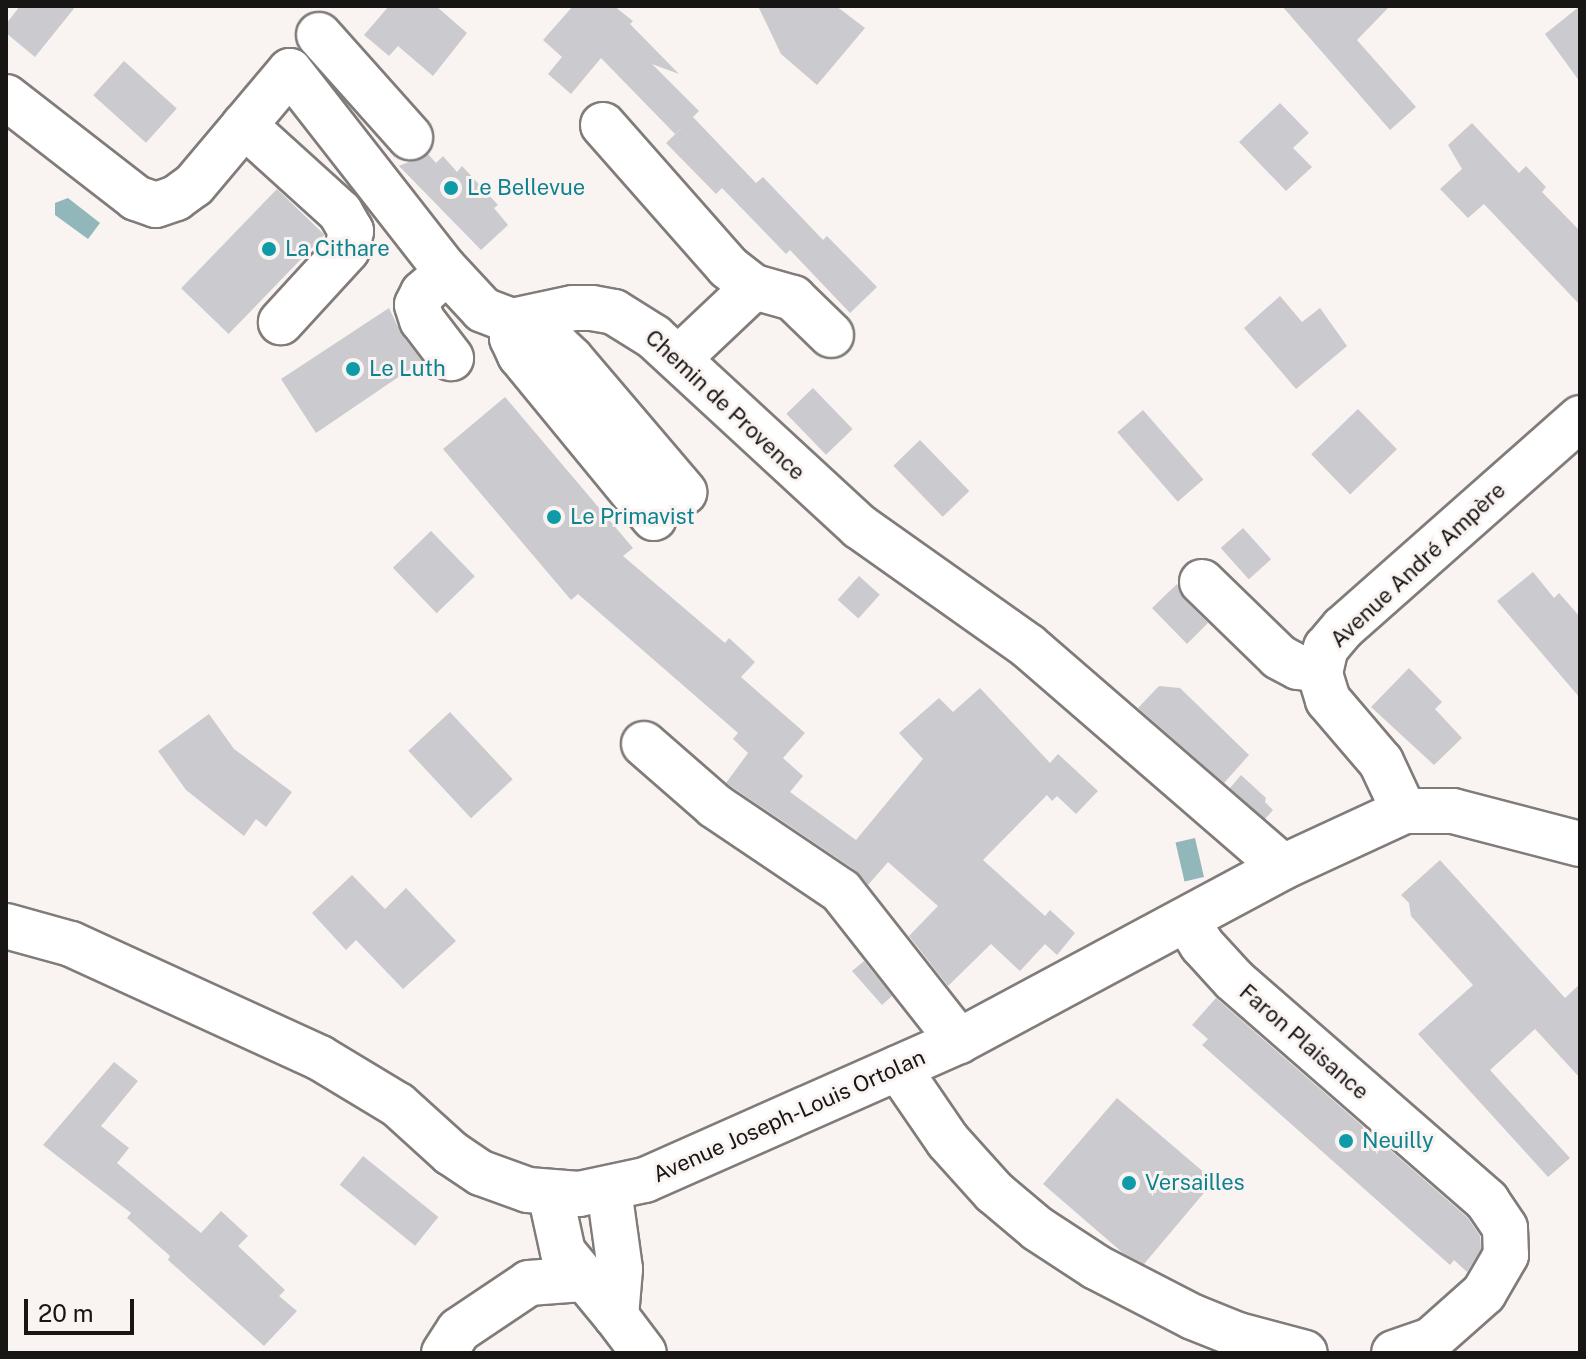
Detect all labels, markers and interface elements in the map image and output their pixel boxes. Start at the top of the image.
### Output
place label: Le Bellevue [467,175,585,201]
marker: Le Bellevue [442,179,460,197]
place label: La Cithare [285,236,390,262]
marker: La Cithare [260,240,278,258]
street label: Chemin de Provence [640,324,810,486]
place label: Le Luth [369,356,446,382]
marker: Le Luth [344,360,362,378]
street label: Avenue André Ampère [1325,477,1511,653]
place label: Le Primavist [570,504,695,530]
marker: Le Primavist [545,508,563,526]
street label: Faron Plaisance [1234,979,1374,1105]
street label: Avenue Joseph-Louis Ortolan [649,1044,929,1188]
place label: Neuilly [1362,1128,1434,1154]
marker: Neuilly [1337,1132,1355,1150]
place label: Versailles [1145,1170,1245,1196]
marker: Versailles [1120,1174,1138,1192]
scale bar [28,1283,138,1333]
text: 20 m [38,1299,94,1327]

